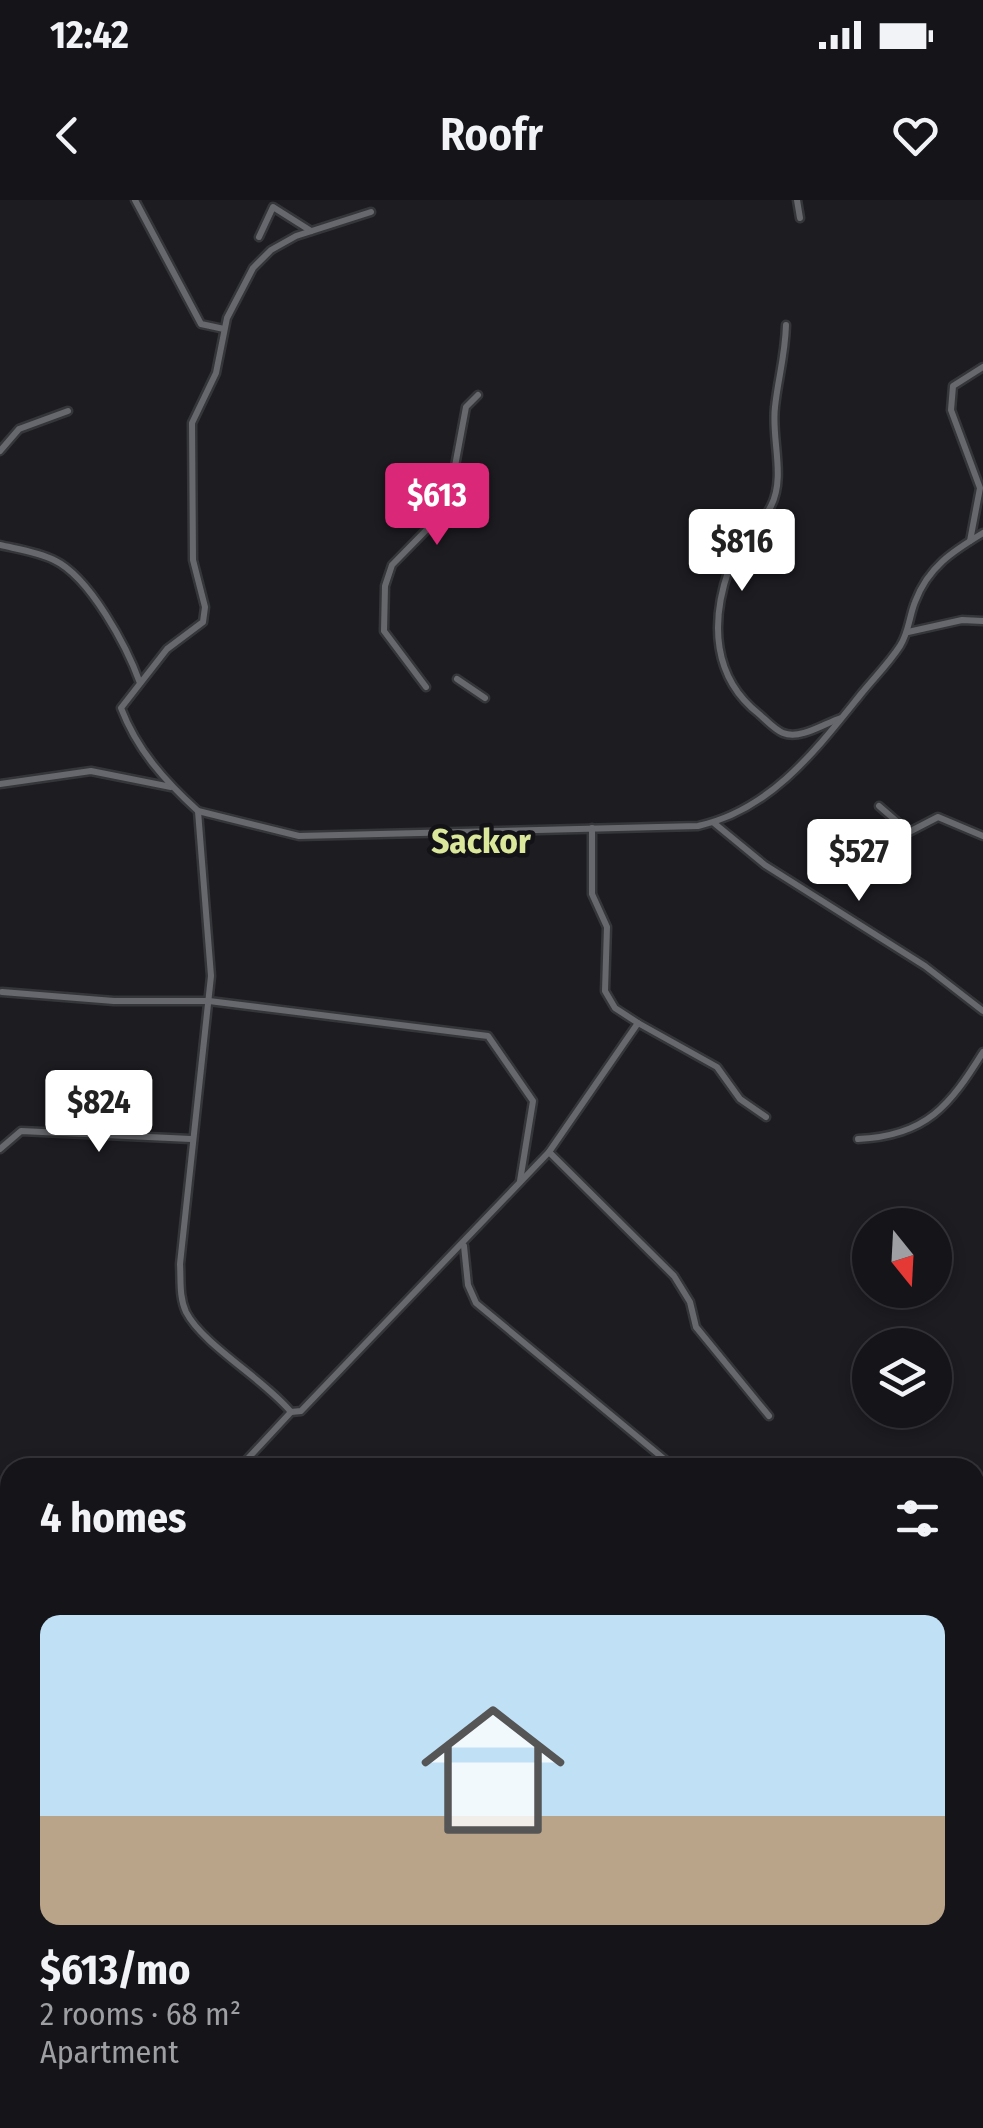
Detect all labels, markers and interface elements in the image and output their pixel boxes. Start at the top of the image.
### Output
text: 12:42 [50,12,129,58]
icon: back [40,108,95,163]
text: Roofr [440,108,543,162]
icon: heart [888,108,943,163]
pin: $613 [378,463,496,548]
text: $613 [407,476,467,514]
pin: $816 [683,509,801,594]
text: $816 [711,522,773,560]
pin: $527 [800,819,918,904]
district label: Sackor [431,820,531,862]
text: $527 [829,832,889,870]
pin: $824 [40,1070,158,1155]
text: $824 [67,1083,131,1121]
north arrow [852,1208,952,1308]
map controls [852,1208,952,1428]
button: layers [852,1328,952,1428]
icon: filters [890,1491,945,1546]
text: 4 homes [40,1493,187,1543]
icon: home [403,1680,583,1860]
text: $613/mo [40,1945,190,1995]
text: 2 rooms · 68 m² [40,1995,241,2033]
text: Apartment [40,2033,179,2071]

